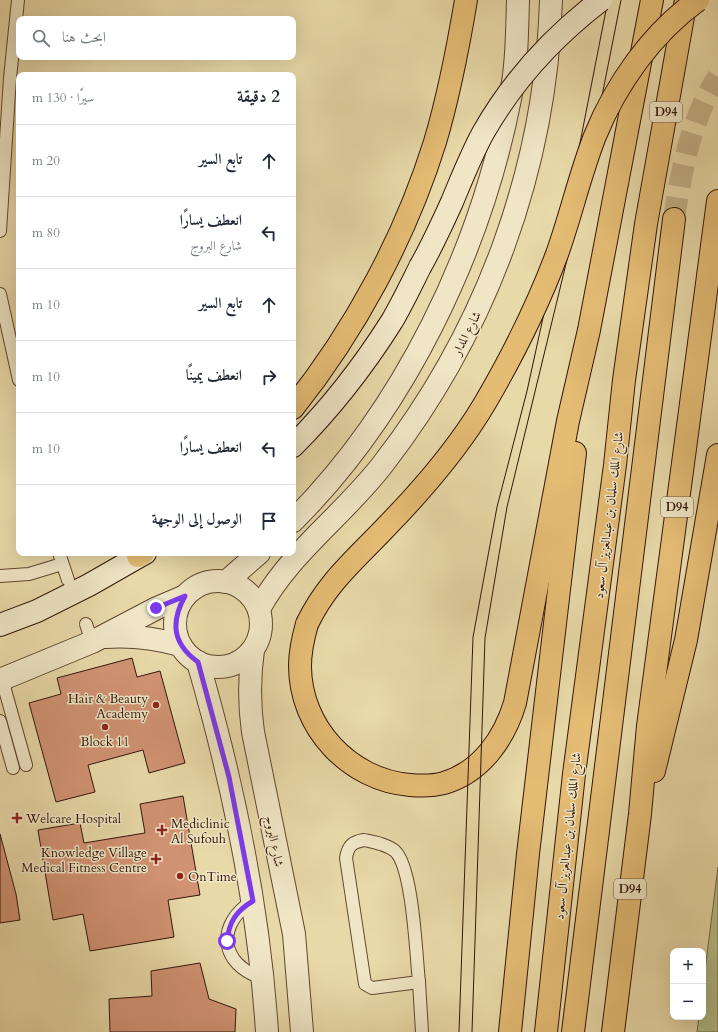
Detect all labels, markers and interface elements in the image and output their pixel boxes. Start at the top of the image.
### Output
search box [16,16,296,60]
icon: search [30,27,52,49]
text: ابحث هنا [62,27,106,47]
text: 2 دقيقة [237,85,280,108]
text: سيرًا · 130 m [32,89,94,107]
road number: D94 [650,102,682,122]
text: تابع السير [199,149,242,169]
icon: ahead [258,150,280,172]
text: 20 m [32,152,60,170]
text: انعطف يسارًا [180,210,242,230]
icon: left [258,222,280,244]
text: 80 m [32,224,60,242]
text: شارع البروج [190,237,242,255]
text: تابع السير [199,293,242,313]
icon: ahead [258,294,280,316]
text: 10 m [32,296,60,314]
street label: شارع المدار [447,308,488,361]
text: انعطف يمينًا [186,365,242,385]
icon: right [258,366,280,388]
text: 10 m [32,368,60,386]
street label: شارع الملك سلمان بن عبدالعزيز آل سعود [590,431,630,600]
text: انعطف يسارًا [180,437,242,457]
icon: left [258,438,280,460]
text: 10 m [32,440,60,458]
road number: D94 [661,497,693,517]
text: الوصول إلى الوجهة [152,509,242,529]
icon: arrive [258,510,280,532]
route end [147,599,165,617]
place label: Hair & Beauty Academy [68,690,148,723]
marker: Hair & Beauty Academy [151,700,161,710]
marker: Block 11 [100,722,110,732]
place label: Block 11 [81,733,129,751]
street label: شارع الملك سلمان بن عبدالعزيز آل سعود [550,752,588,921]
place label: Welcare Hospital [25,810,122,828]
marker: Welcare Hospital [11,812,23,824]
street label: شارع البروج [258,814,288,869]
place label: Mediclinic Al Sufouh [171,815,230,848]
marker: Mediclinic Al Sufouh [156,824,168,836]
place label: Knowledge Village Medical Fitness Centre [21,844,147,877]
marker: Knowledge Village Medical Fitness Centre [150,853,162,865]
place label: OnTime [188,868,237,886]
marker: OnTime [175,871,185,881]
road number: D94 [614,879,646,899]
route start [218,932,236,950]
map controls [670,948,706,1020]
button: + [670,948,706,984]
button: − [670,984,706,1020]

